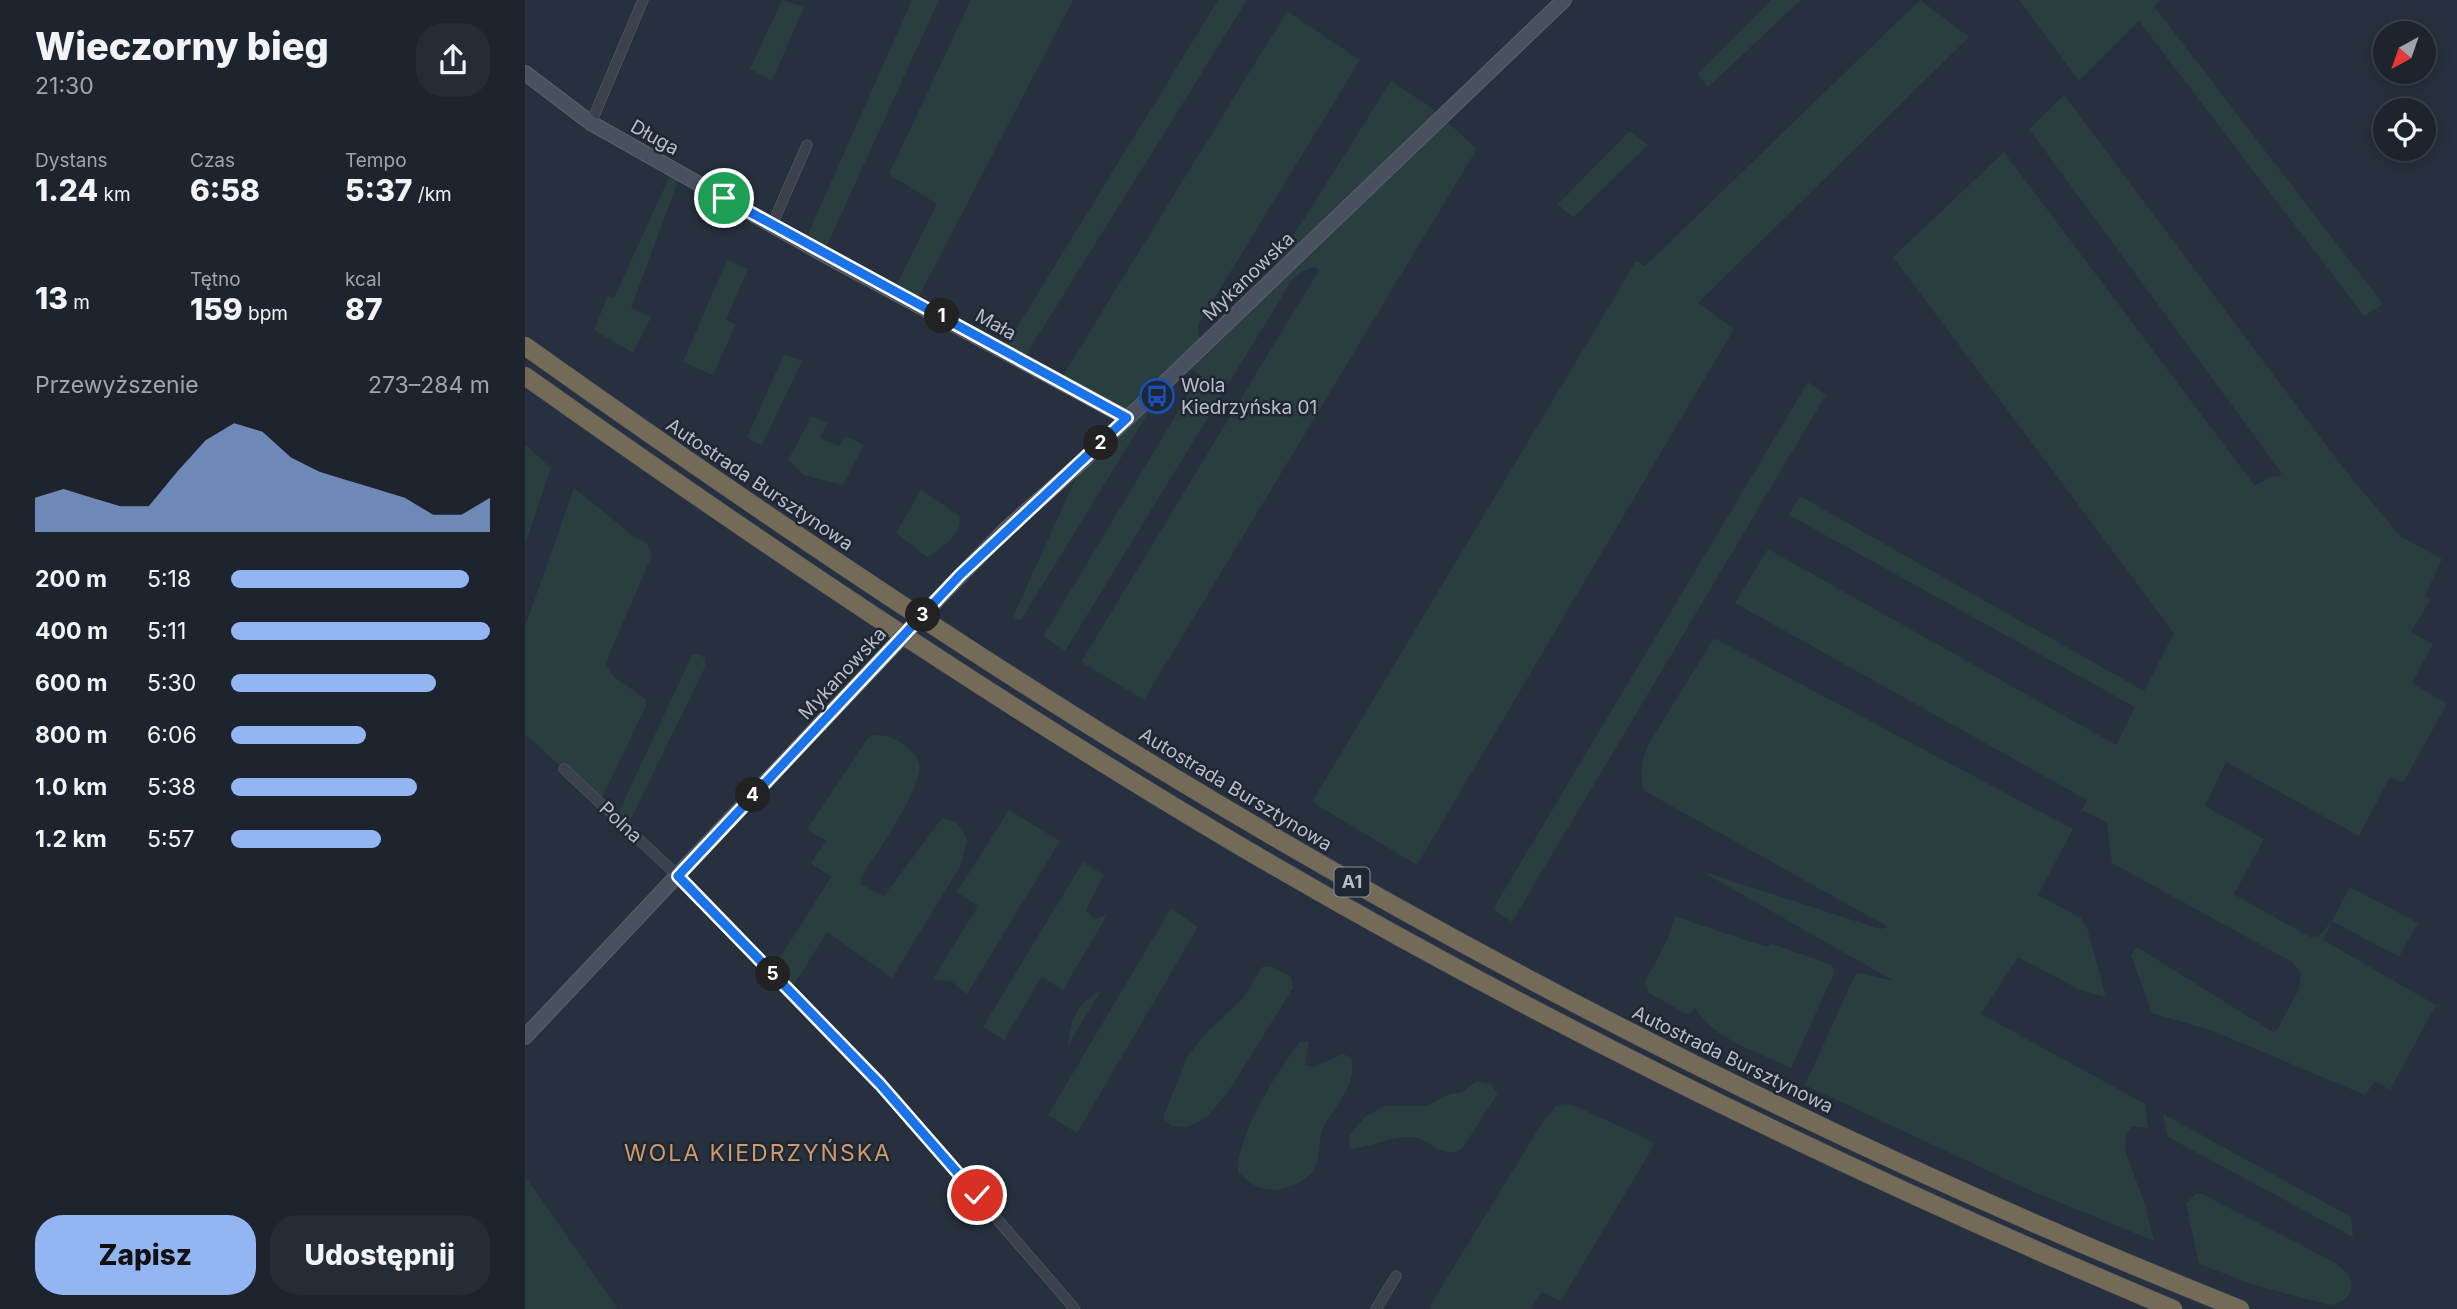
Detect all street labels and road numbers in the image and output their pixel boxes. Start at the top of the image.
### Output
street label: Długa [626,115,683,160]
street label: Mykanowska [1198,227,1299,326]
street label: Mała [971,304,1020,345]
street label: Autostrada Bursztynowa [662,413,858,556]
street label: Mykanowska [794,622,891,724]
street label: Autostrada Bursztynowa [1135,723,1336,856]
street label: Polna [595,797,647,848]
road number: A1 [1335,868,1369,897]
street label: Autostrada Bursztynowa [1629,1001,1837,1118]

